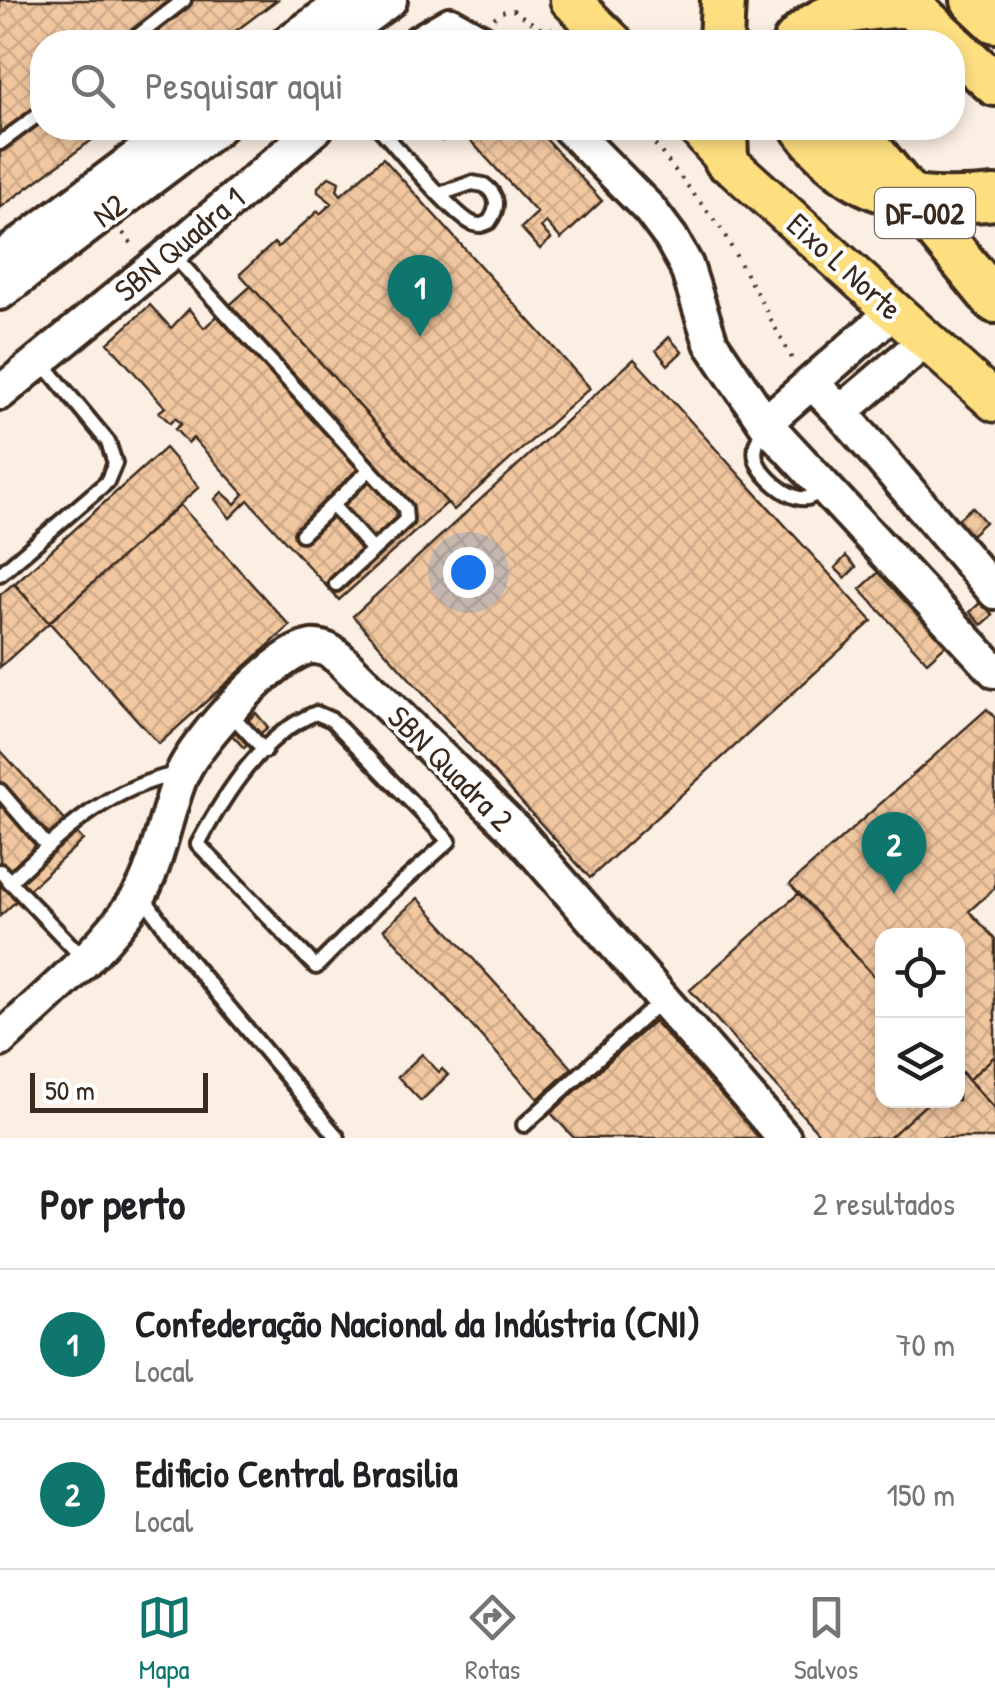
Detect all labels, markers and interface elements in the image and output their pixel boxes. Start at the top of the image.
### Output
search box [30,30,965,140]
icon: search [65,58,120,113]
text: Pesquisar aqui [145,59,343,111]
street label: SBN Quadra 1 [105,177,253,311]
street label: N2 [83,183,135,237]
road number: DF-002 [875,188,975,238]
street label: Eixo L Norte [778,203,912,329]
pin: 1 [388,255,452,337]
your location [443,547,494,598]
street label: SBN Quadra 2 [379,696,523,840]
pin: 2 [862,812,926,894]
map controls [875,928,965,1108]
button: locate [875,928,965,1018]
button: layers [875,1018,965,1108]
scale bar [30,1068,208,1112]
text: 50 m [45,1071,95,1109]
text: Por perto [40,1175,185,1232]
text: 2 resultados [813,1182,955,1225]
text: Confederação Nacional da Indústria (CNI) [135,1297,700,1349]
text: 1 [67,1323,78,1366]
text: 70 m [896,1323,955,1366]
text: Local [135,1349,193,1392]
text: Edificio Central Brasilia [135,1447,458,1499]
text: 2 [65,1473,80,1516]
text: 150 m [886,1473,955,1516]
text: Local [135,1499,193,1542]
tab: Mapa [137,1590,192,1688]
tab: Rotas [465,1590,520,1688]
tab: Salvos [794,1590,858,1688]

